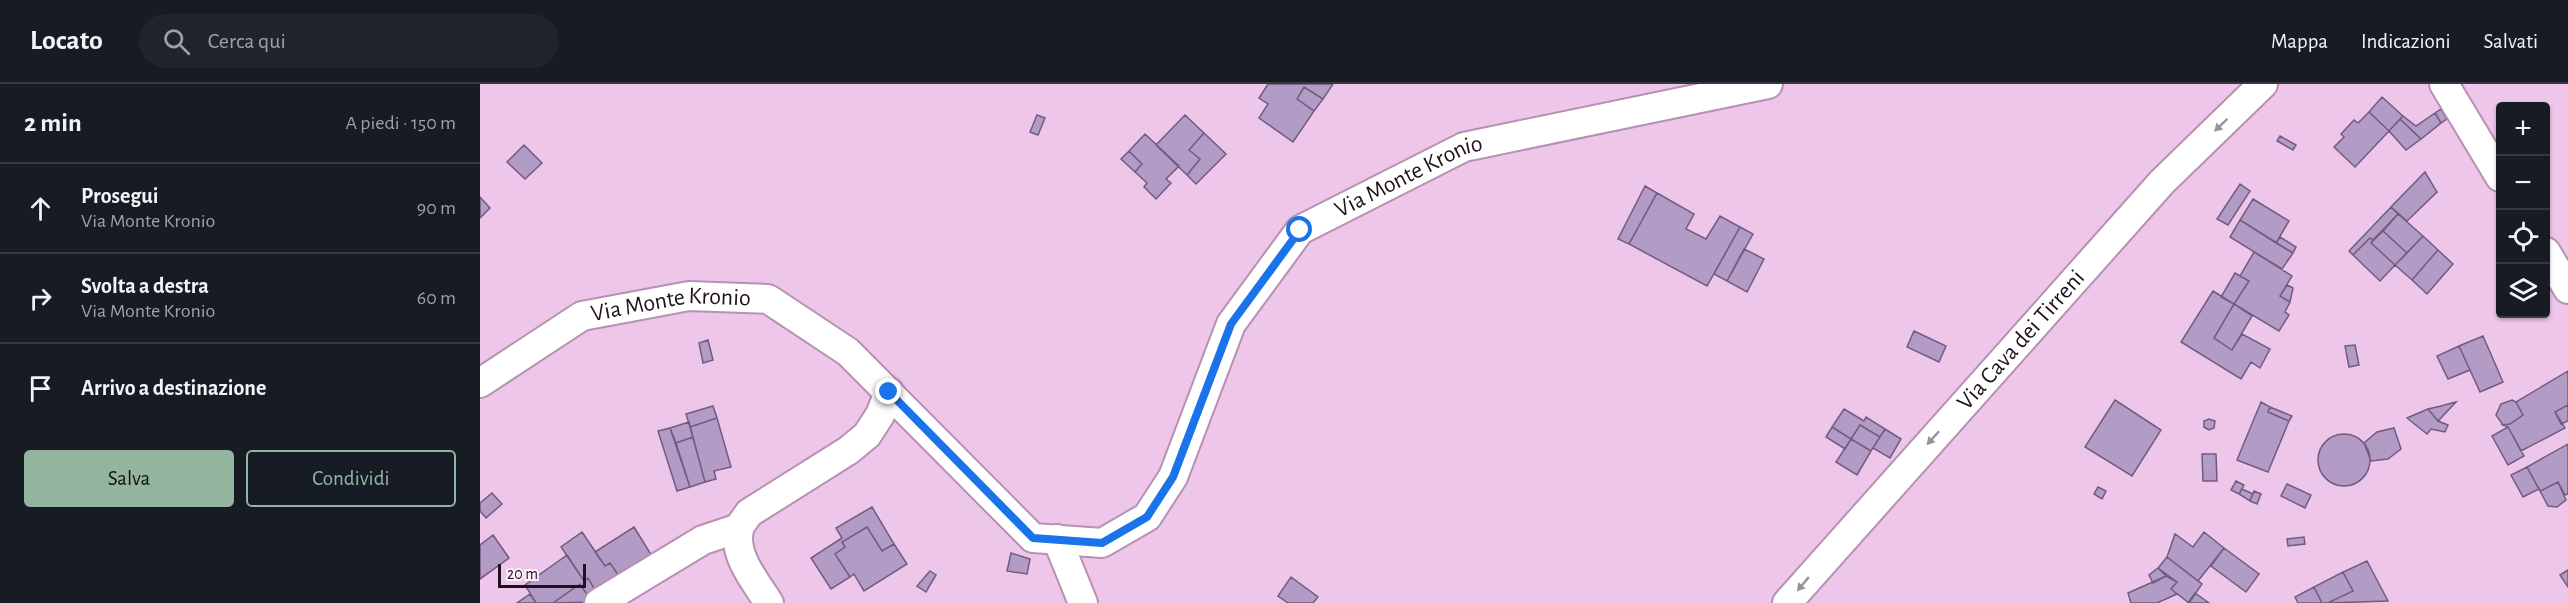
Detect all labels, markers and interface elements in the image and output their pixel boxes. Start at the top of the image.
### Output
search box [139,14,559,68]
icon: search [160,25,193,58]
text: Locato [30,27,103,55]
text: Cerca qui [208,30,286,52]
text: Mappa [2271,31,2328,52]
text: Indicazioni [2361,31,2451,52]
text: Salvati [2484,31,2538,52]
map controls [2496,102,2550,318]
button: + [2496,102,2550,156]
text: 2 min [24,110,82,136]
text: A piedi · 150 m [345,113,456,133]
one-way arrow [2215,117,2229,131]
street label: Via Monte Kronio [1331,131,1485,222]
button: − [2496,156,2550,210]
text: Prosegui [81,185,158,207]
icon: ahead [24,192,57,225]
text: 90 m [417,198,456,218]
button: locate [2496,210,2550,264]
text: Via Monte Kronio [81,211,215,231]
route start [1286,216,1312,242]
button: layers [2496,264,2550,318]
street label: Via Cava dei Tirreni [1953,266,2089,415]
text: Svolta a destra [81,275,209,297]
icon: right [24,282,57,315]
street label: Via Monte Kronio [589,284,751,326]
text: 60 m [417,288,456,308]
text: Via Monte Kronio [81,301,215,321]
icon: arrive [24,372,57,405]
text: Arrivo a destinazione [81,377,266,399]
route end [875,378,901,404]
one-way arrow [1927,430,1940,445]
button: Salva [24,450,234,507]
button: Condividi [246,450,456,507]
scale bar [498,561,586,588]
text: 20 m [507,566,538,582]
one-way arrow [1797,576,1810,591]

